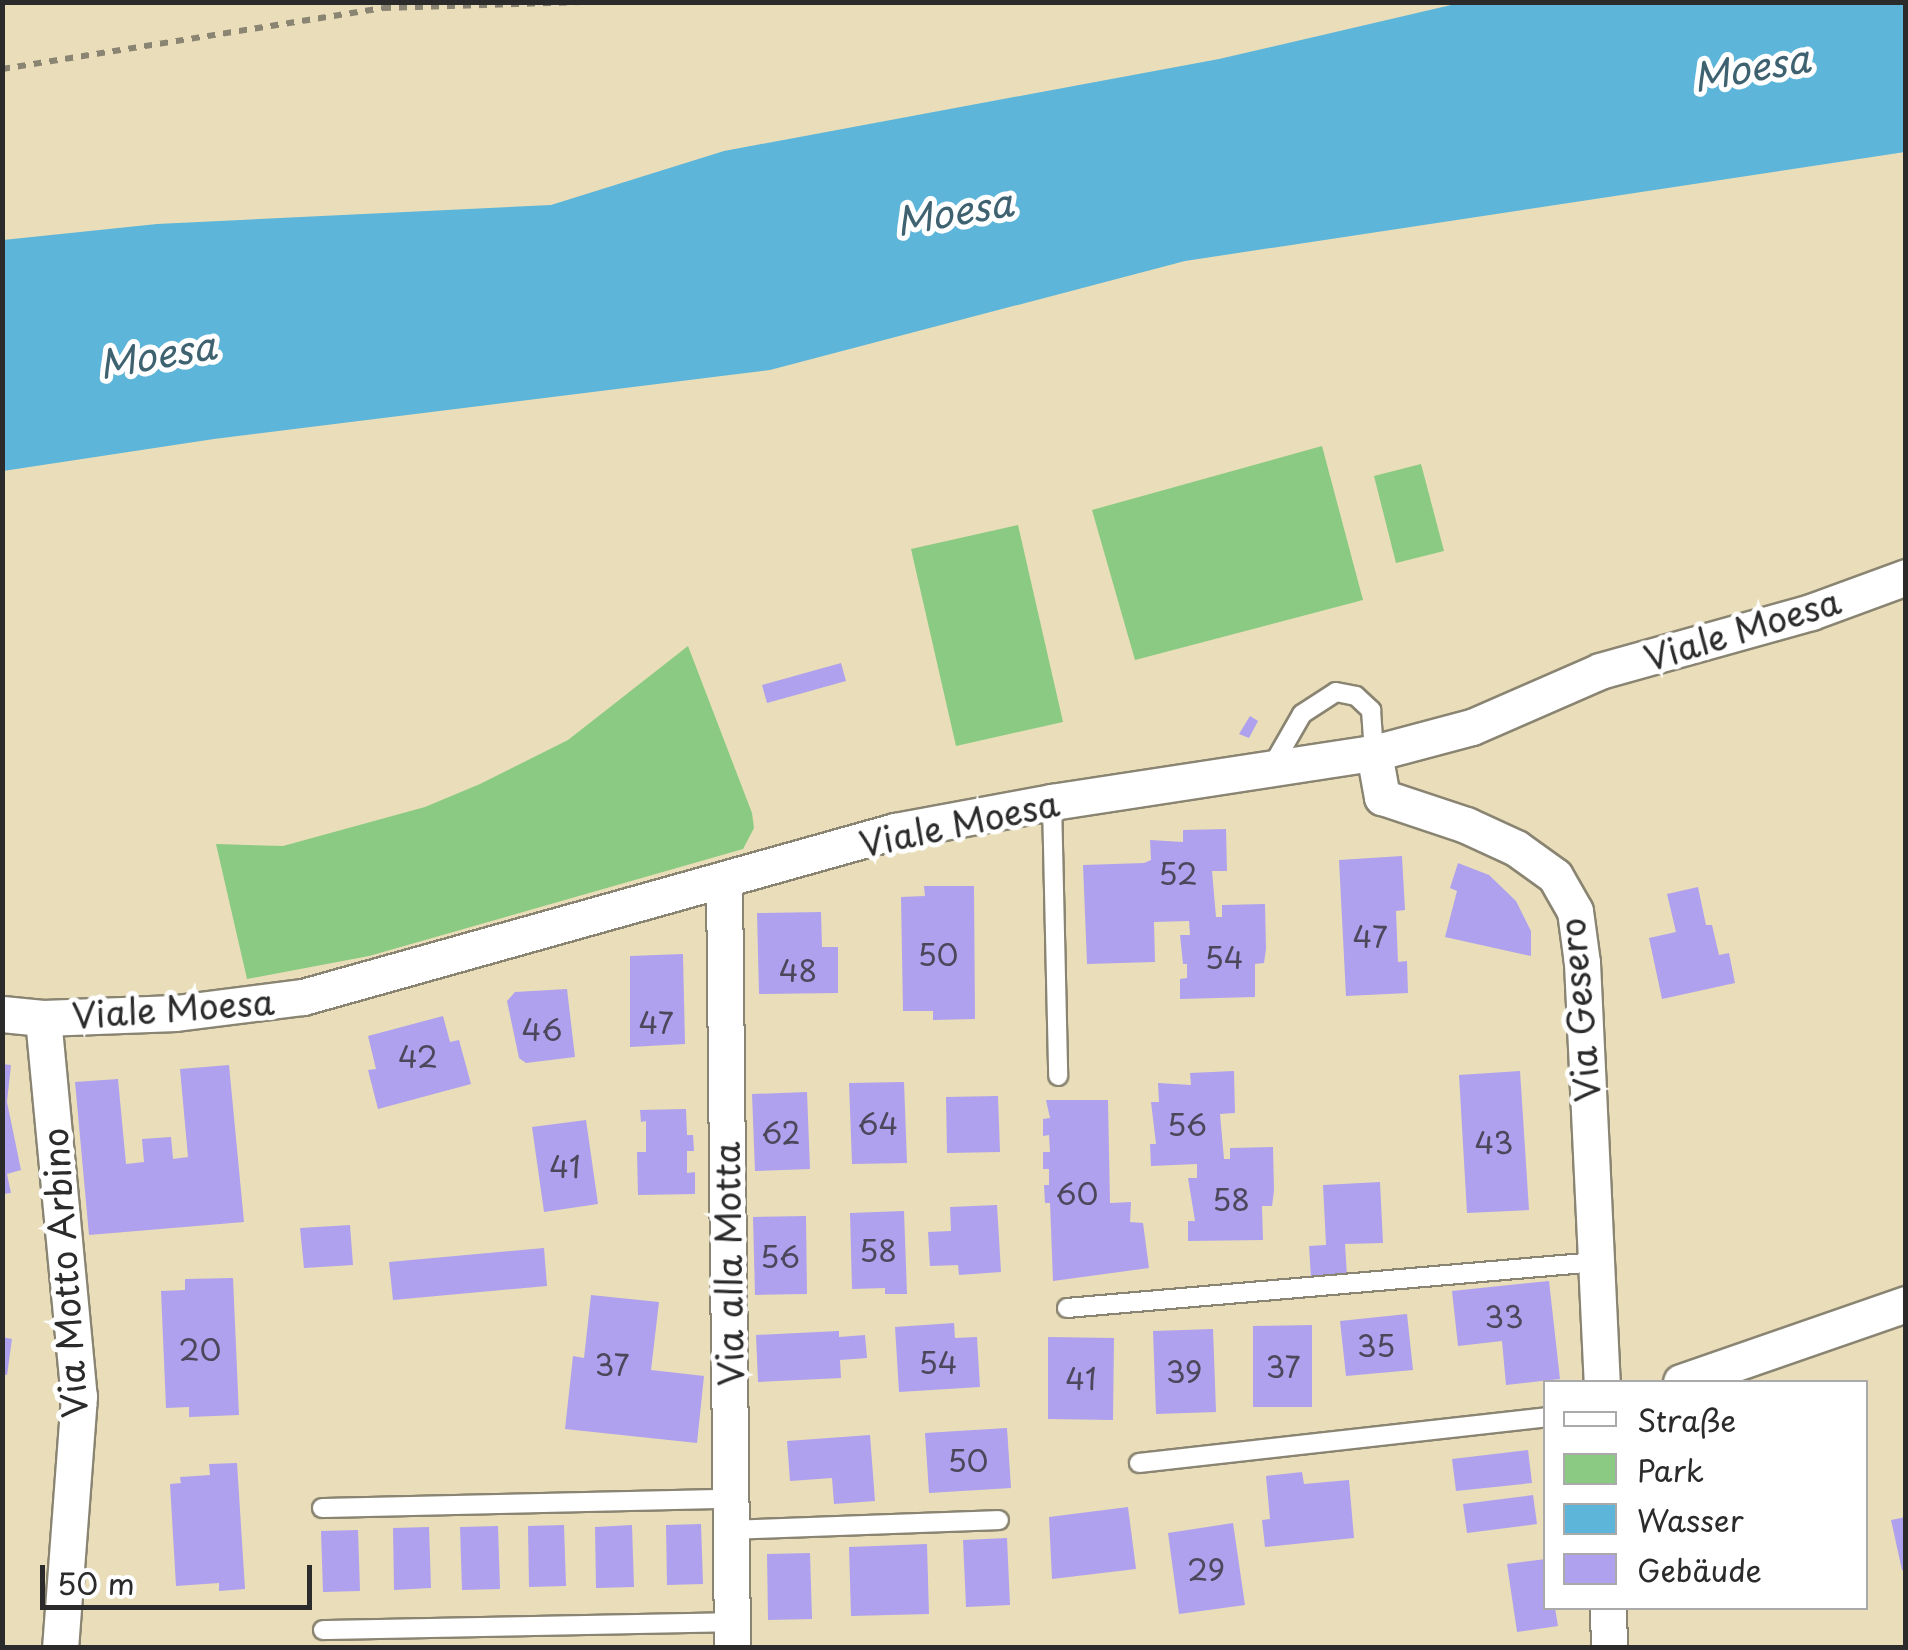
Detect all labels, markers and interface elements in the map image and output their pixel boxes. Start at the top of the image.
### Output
water label: Moesa [1689,34,1813,100]
water label: Moesa [892,178,1016,244]
water label: Moesa [95,321,219,387]
street label: Viale Moesa [1638,579,1846,679]
street label: Viale Moesa [854,781,1064,865]
house number: 52 [1158,855,1198,891]
street label: Via Gesero [1550,917,1608,1103]
house number: 47 [1352,918,1388,954]
house number: 50 [917,936,959,972]
house number: 54 [1204,939,1244,975]
house number: 48 [779,952,817,988]
street label: Viale Moesa [69,980,277,1036]
house number: 47 [638,1004,674,1040]
house number: 46 [522,1011,562,1047]
house number: 42 [398,1038,438,1074]
house number: 64 [858,1105,898,1141]
house number: 56 [1167,1106,1207,1142]
house number: 62 [761,1114,801,1150]
house number: 43 [1475,1124,1513,1160]
street label: Via Motto Arbino [33,1126,95,1420]
street label: Via alla Motta [705,1142,751,1386]
house number: 41 [549,1148,581,1184]
house number: 60 [1056,1175,1098,1211]
house number: 58 [1212,1181,1250,1217]
house number: 58 [859,1232,897,1268]
house number: 56 [760,1238,800,1274]
house number: 33 [1484,1298,1524,1334]
house number: 35 [1357,1327,1395,1363]
house number: 20 [179,1331,221,1367]
house number: 54 [918,1344,958,1380]
house number: 37 [594,1346,630,1382]
house number: 37 [1265,1348,1301,1384]
house number: 39 [1166,1353,1202,1389]
house number: 41 [1065,1360,1097,1396]
legend [1543,1380,1868,1610]
text: Straße [1637,1397,1736,1442]
house number: 50 [947,1442,989,1478]
text: Park [1637,1447,1704,1492]
text: Wasser [1637,1497,1744,1542]
scale bar [45,1545,318,1607]
text: Gebäude [1637,1547,1762,1592]
house number: 29 [1187,1551,1225,1587]
text: 50 m [57,1560,135,1605]

